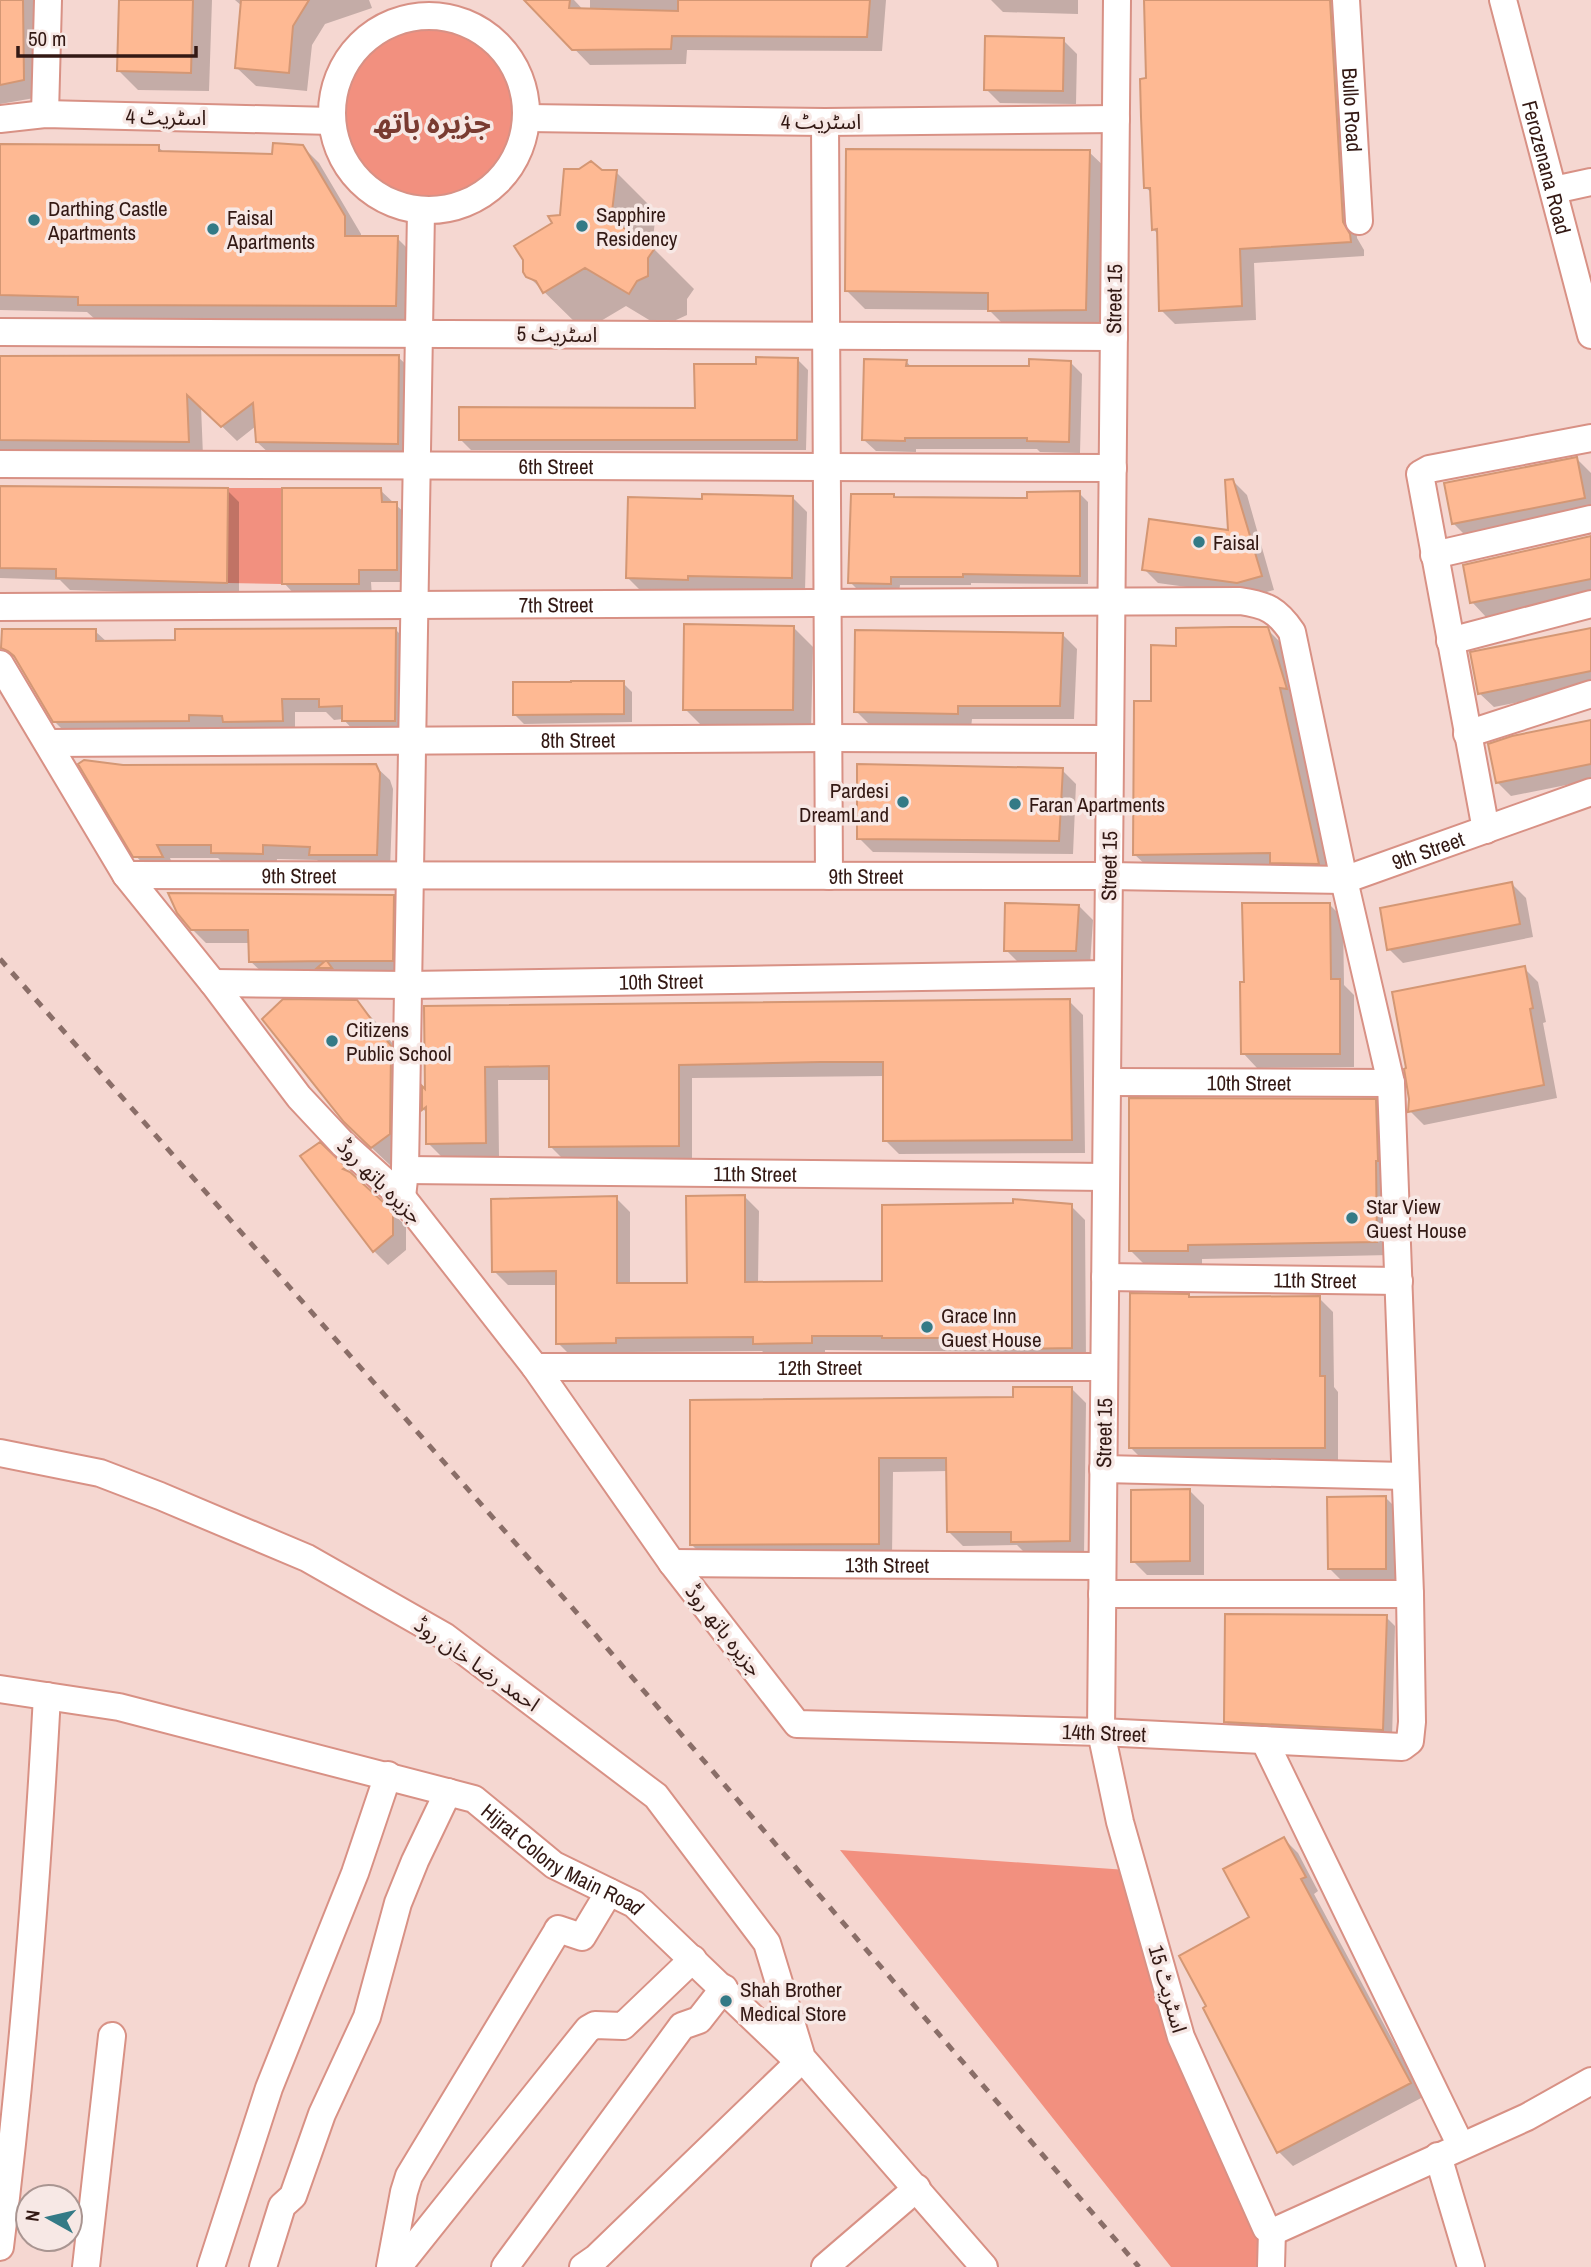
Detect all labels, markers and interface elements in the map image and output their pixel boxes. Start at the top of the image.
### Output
scale bar [18,14,196,58]
text: 50 m [28,24,66,53]
street label: Bullo Road [1336,67,1369,153]
street label: Ferozenana Road [1516,97,1578,237]
street label: اسٹریٹ 4 [125,102,207,132]
district label: جزیرہ باتھ [373,104,491,142]
street label: اسٹریٹ 4 [781,107,861,136]
place label: Darthing Castle Apartments [47,194,168,247]
place label: Sapphire Residency [596,200,678,253]
place label: Faisal Apartments [226,203,315,256]
marker: Darthing Castle Apartments [26,212,42,228]
marker: Sapphire Residency [574,218,590,234]
marker: Faisal Apartments [205,221,221,237]
street label: Street 15 [1099,264,1129,334]
street label: اسٹریٹ 5 [516,319,598,349]
street label: 6th Street [519,451,594,481]
place label: Faisal [1213,528,1259,557]
marker: Faisal [1191,534,1207,550]
street label: 7th Street [519,590,594,619]
street label: 8th Street [541,725,616,754]
place label: Pardesi DreamLand [799,776,889,829]
place label: Faran Apartments [1029,790,1165,819]
marker: Pardesi DreamLand [895,794,911,810]
marker: Faran Apartments [1007,796,1023,812]
street label: 9th Street [1388,824,1468,876]
street label: Street 15 [1094,831,1124,901]
street label: 9th Street [262,861,337,890]
street label: 9th Street [829,861,904,890]
street label: 10th Street [619,966,704,996]
place label: Citizens Public School [346,1015,451,1068]
marker: Citizens Public School [324,1033,340,1049]
street label: 10th Street [1207,1068,1291,1097]
street label: جزیرہ باتھ روڈ [331,1132,429,1230]
street label: 11th Street [713,1159,797,1188]
place label: Star View Guest House [1366,1192,1467,1245]
marker: Star View Guest House [1344,1210,1360,1226]
street label: 11th Street [1273,1265,1357,1295]
place label: Grace Inn Guest House [941,1301,1042,1354]
marker: Grace Inn Guest House [919,1319,935,1335]
street label: 12th Street [778,1353,862,1382]
street label: Street 15 [1089,1398,1119,1468]
street label: 13th Street [845,1550,929,1579]
street label: جزیرہ باتھ روڈ [679,1578,769,1682]
street label: احمد رضا خان روڈ [408,1610,546,1718]
street label: 14th Street [1061,1717,1147,1749]
street label: Hijrat Colony Main Road [475,1796,651,1921]
street label: اسٹریٹ 15 [1142,1942,1194,2036]
place label: Shah Brother Medical Store [740,1975,846,2028]
marker: Shah Brother Medical Store [718,1993,734,2009]
north arrow [14,2183,84,2253]
text: N [19,2208,46,2223]

